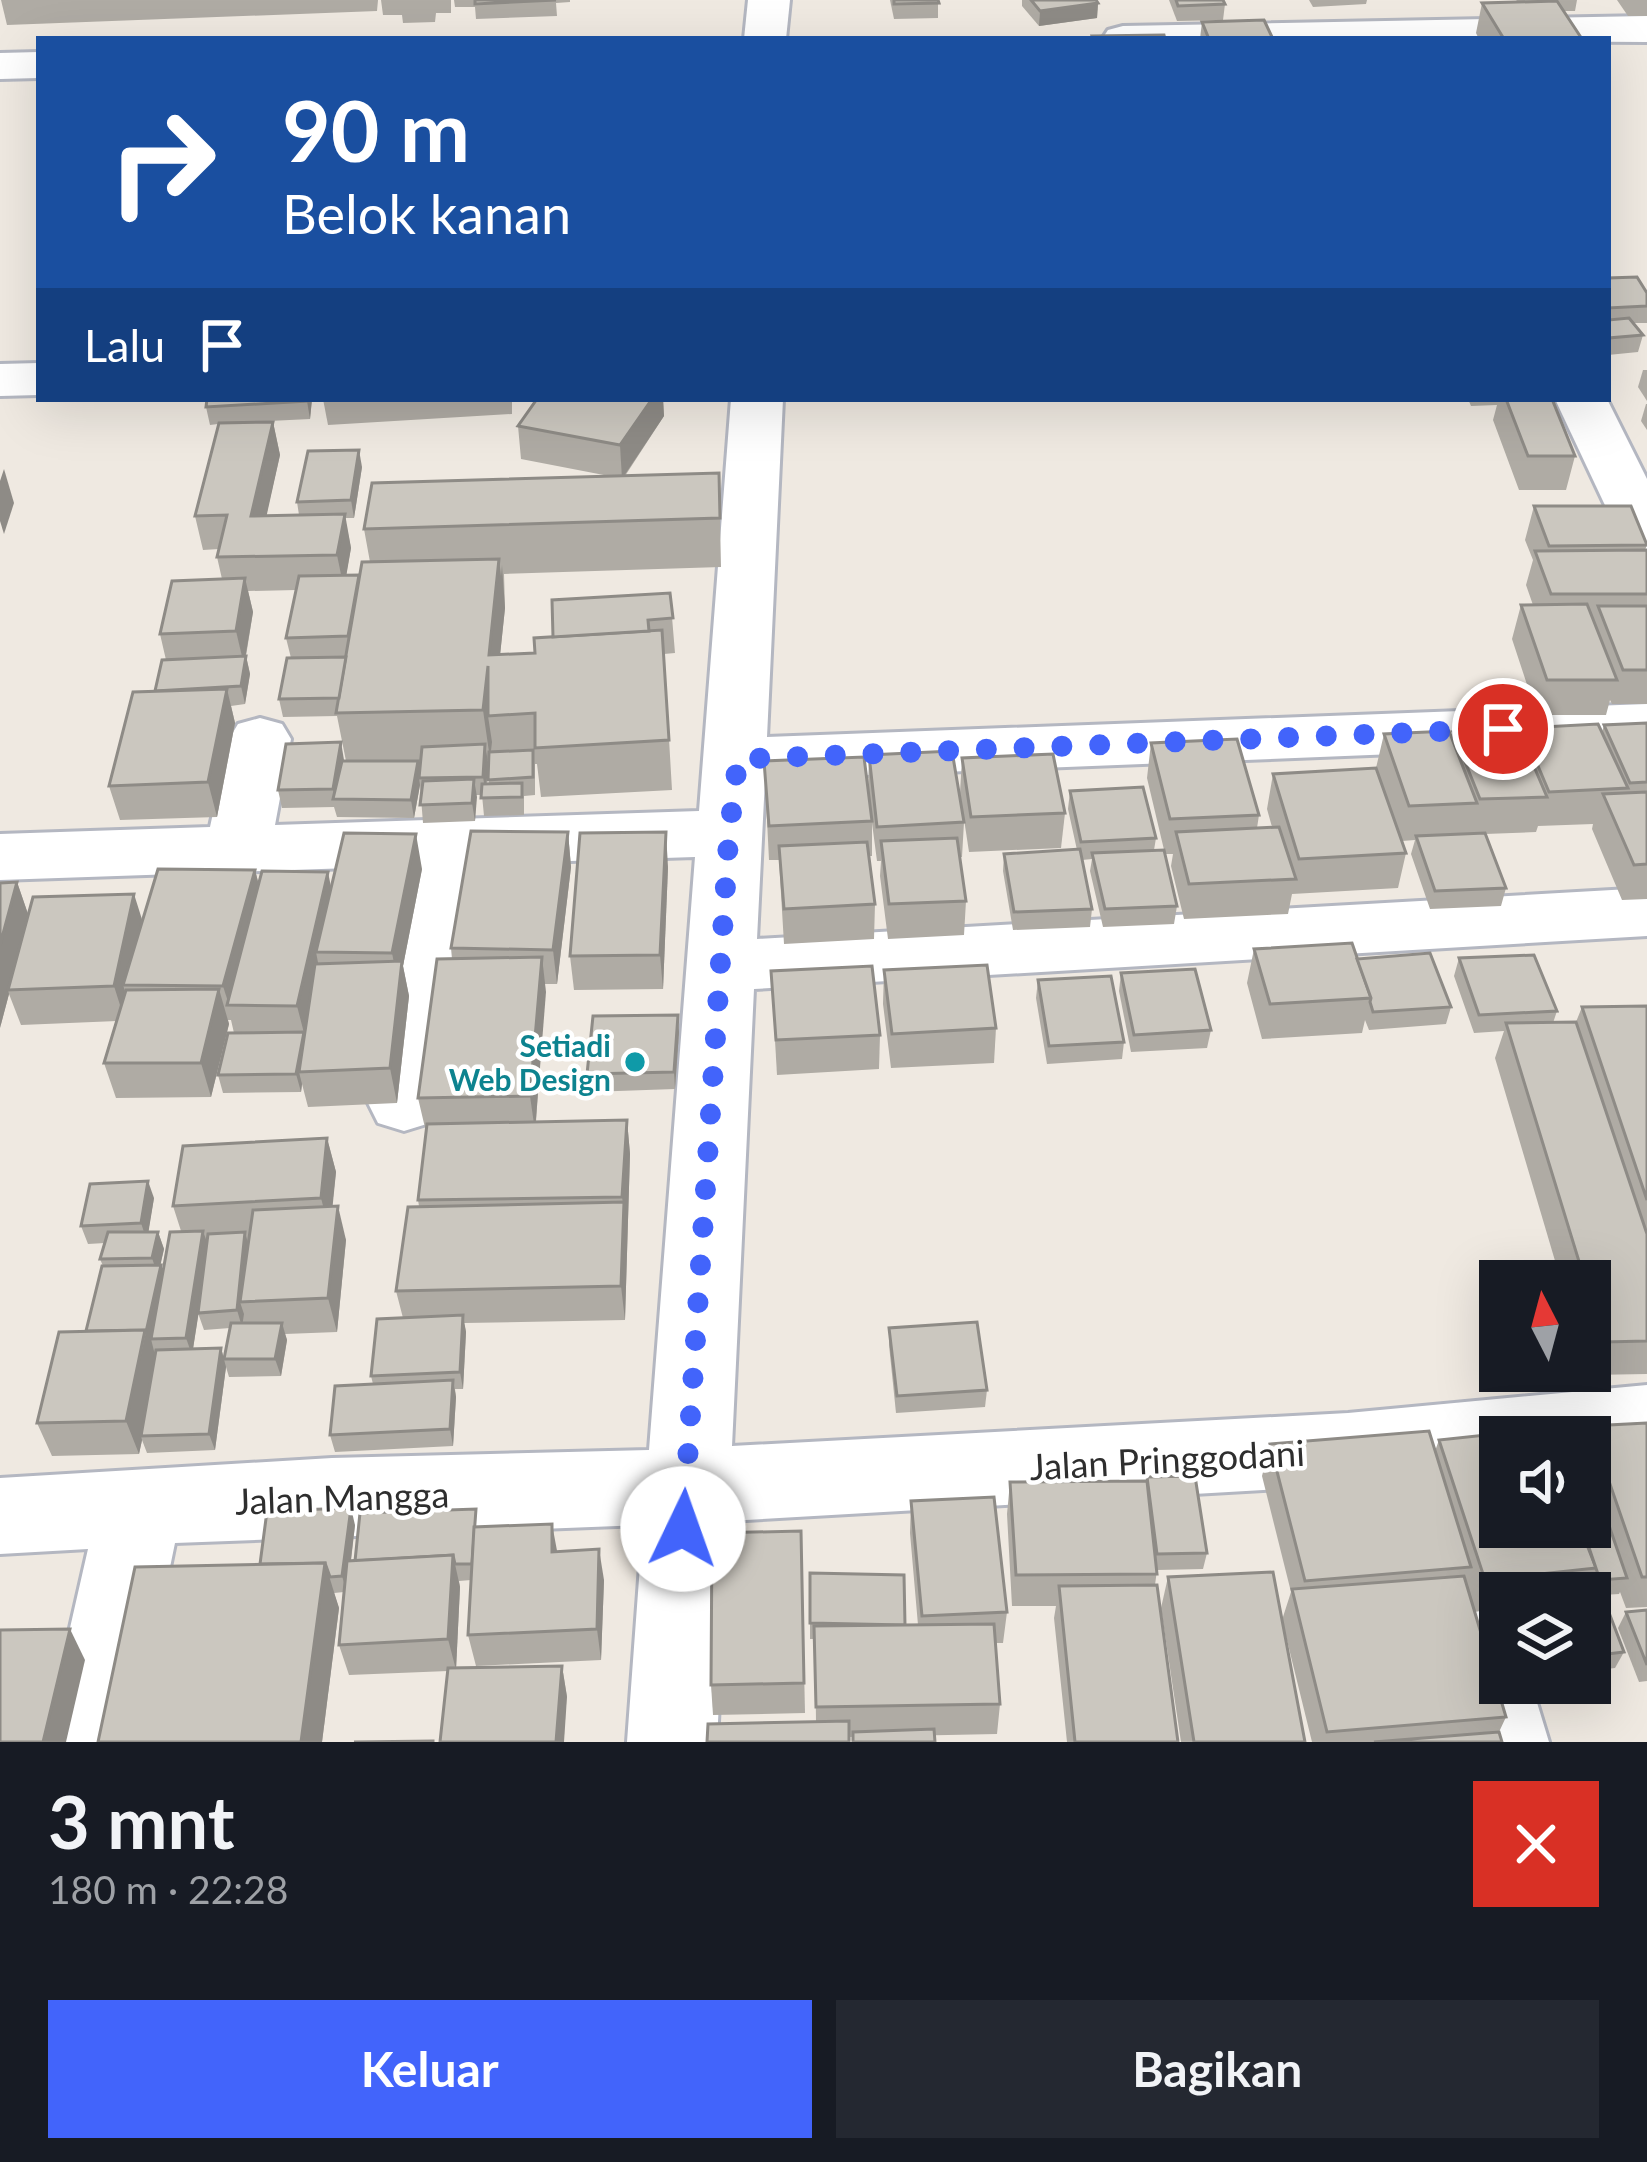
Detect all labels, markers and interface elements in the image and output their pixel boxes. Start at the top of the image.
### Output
text: 90 m [282,79,470,180]
icon: right [84,84,240,240]
text: Belok kanan [282,181,571,246]
icon: arrive [189,312,255,378]
text: Lalu [84,318,165,372]
pin [1452,678,1554,780]
icon: arrive [1470,696,1536,762]
place label: Setiadi Web Design [449,1027,611,1097]
marker: Setiadi Web Design [622,1049,648,1075]
north arrow [1479,1260,1611,1392]
map controls [1479,1260,1611,1704]
button: sound [1479,1416,1611,1548]
street label: Jalan Pringgodani [1028,1430,1306,1488]
position arrow [620,1466,746,1592]
street label: Jalan Mangga [234,1471,450,1523]
button: layers [1479,1572,1611,1704]
text: 3 mnt [48,1778,234,1864]
button: close [1473,1781,1599,1907]
text: 180 m · 22:28 [48,1866,288,1912]
button: Keluar [48,2000,812,2138]
button: Bagikan [836,2000,1599,2138]

